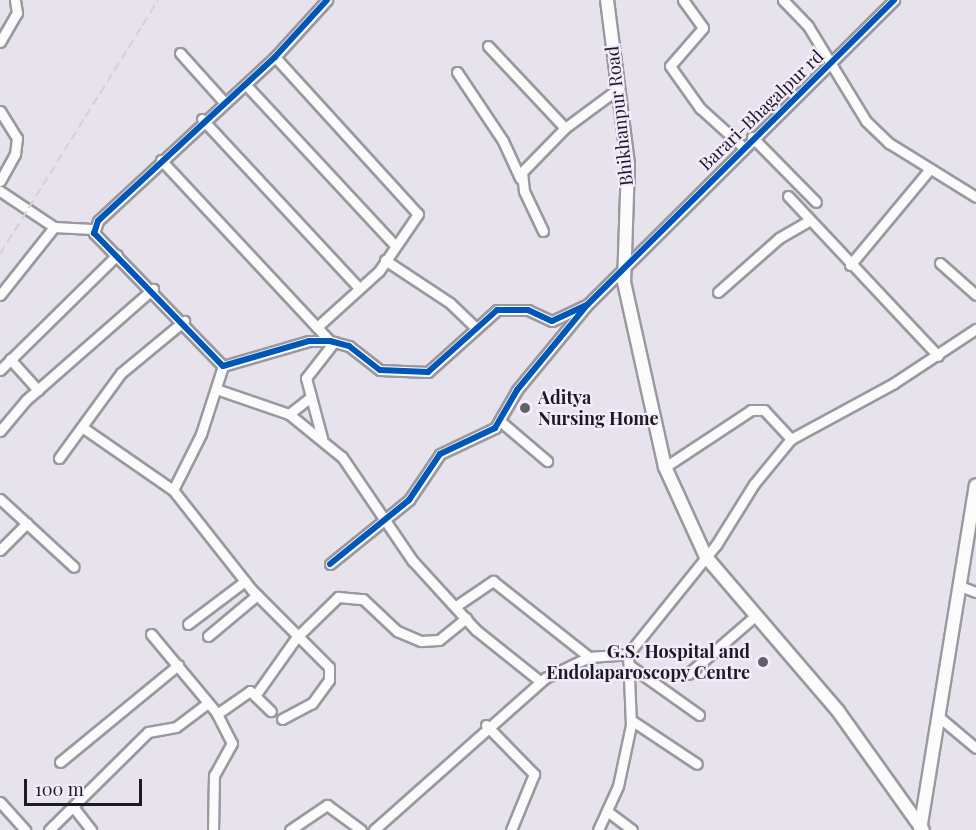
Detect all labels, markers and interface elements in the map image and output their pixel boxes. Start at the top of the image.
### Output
street label: Bhikhanpur Road [601,45,637,187]
street label: Barari-Bhagalpur rd [694,45,828,175]
place label: Aditya Nursing Home [538,387,659,430]
marker: Aditya Nursing Home [516,399,534,417]
place label: G.S. Hospital and Endolaparoscopy Centre [546,641,750,684]
marker: G.S. Hospital and Endolaparoscopy Centre [754,653,772,671]
scale bar [27,767,146,805]
text: 100 m [35,777,84,801]

